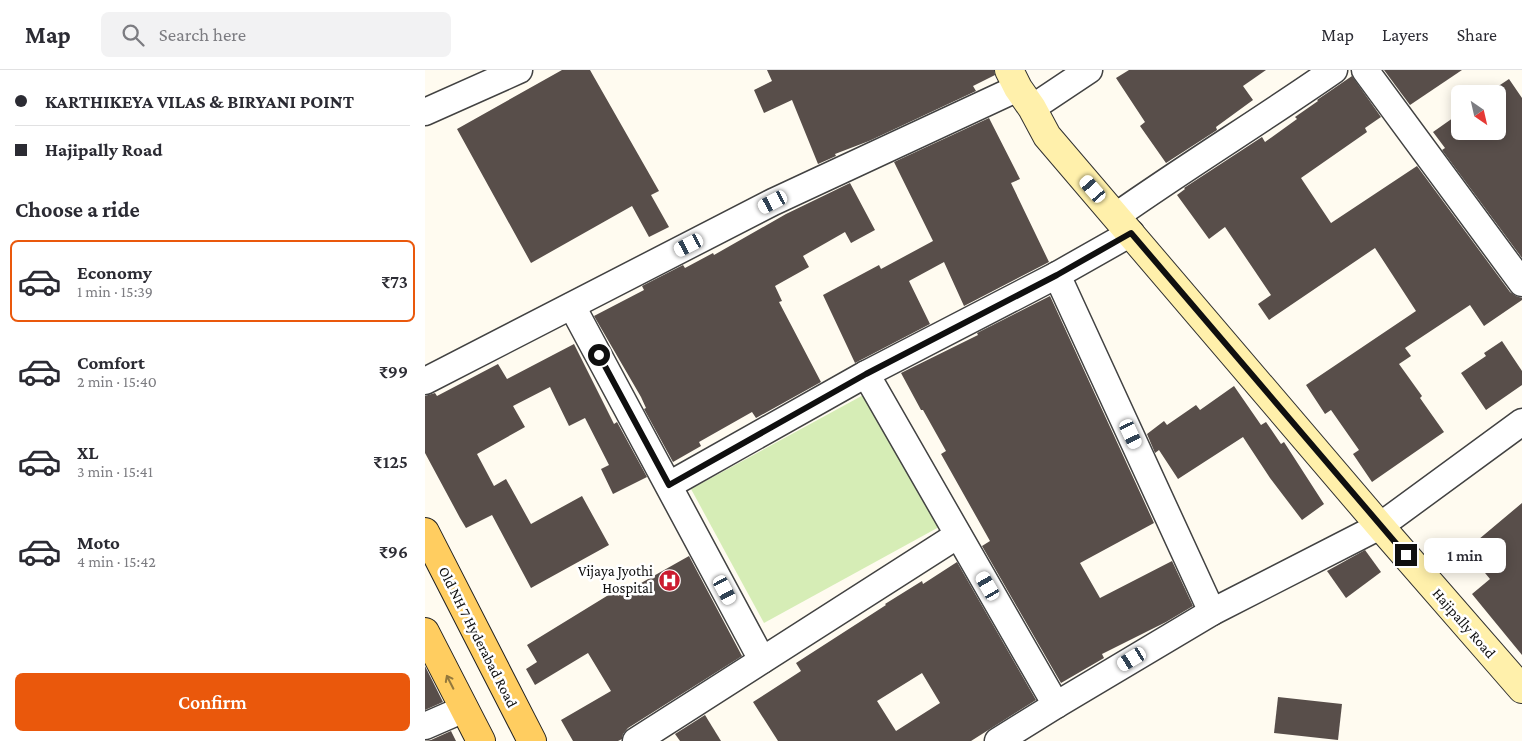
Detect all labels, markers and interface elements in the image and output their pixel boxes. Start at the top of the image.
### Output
search box [101,12,451,57]
text: Map [25,21,71,48]
icon: search [119,21,147,49]
text: Search here [159,24,246,45]
text: Map [1321,25,1354,45]
text: Layers [1382,25,1429,45]
text: Share [1457,25,1497,45]
north arrow [1451,85,1506,140]
map controls [1451,85,1506,140]
text: KARTHIKEYA VILAS & BIRYANI POINT [45,91,354,112]
text: Hajipally Road [45,139,163,160]
car [1077,173,1108,205]
car [756,189,789,215]
text: Choose a ride [15,197,140,222]
car [672,232,705,258]
icon: car [17,259,62,304]
text: Economy [77,262,152,283]
text: ₹73 [381,271,408,292]
text: 1 min · 15:39 [77,283,153,300]
route start [588,344,610,366]
icon: car [17,349,62,394]
text: Comfort [77,352,145,373]
text: ₹99 [379,361,408,382]
text: 2 min · 15:40 [77,373,157,390]
car [1117,417,1144,451]
icon: car [17,439,62,484]
text: XL [77,442,99,463]
text: ₹125 [373,451,408,472]
text: 3 min · 15:41 [77,463,153,480]
icon: car [17,529,62,574]
text: Moto [77,532,120,553]
callout: 1 min [1423,538,1506,572]
text: ₹96 [379,541,408,562]
route end [1395,544,1417,566]
text: 1 min [1447,547,1483,564]
text: 4 min · 15:42 [77,553,156,570]
place label: Vijaya Jyothi Hospital [578,563,653,597]
street label: Old NH 7 Hyderabad Road [435,564,521,711]
hospital icon: Vijaya Jyothi Hospital [657,568,681,592]
car [974,569,1001,603]
car [711,573,738,607]
street label: Hajipally Road [1429,585,1499,662]
car [1115,645,1148,673]
button: Confirm [15,673,410,731]
one-way arrow [445,675,454,690]

